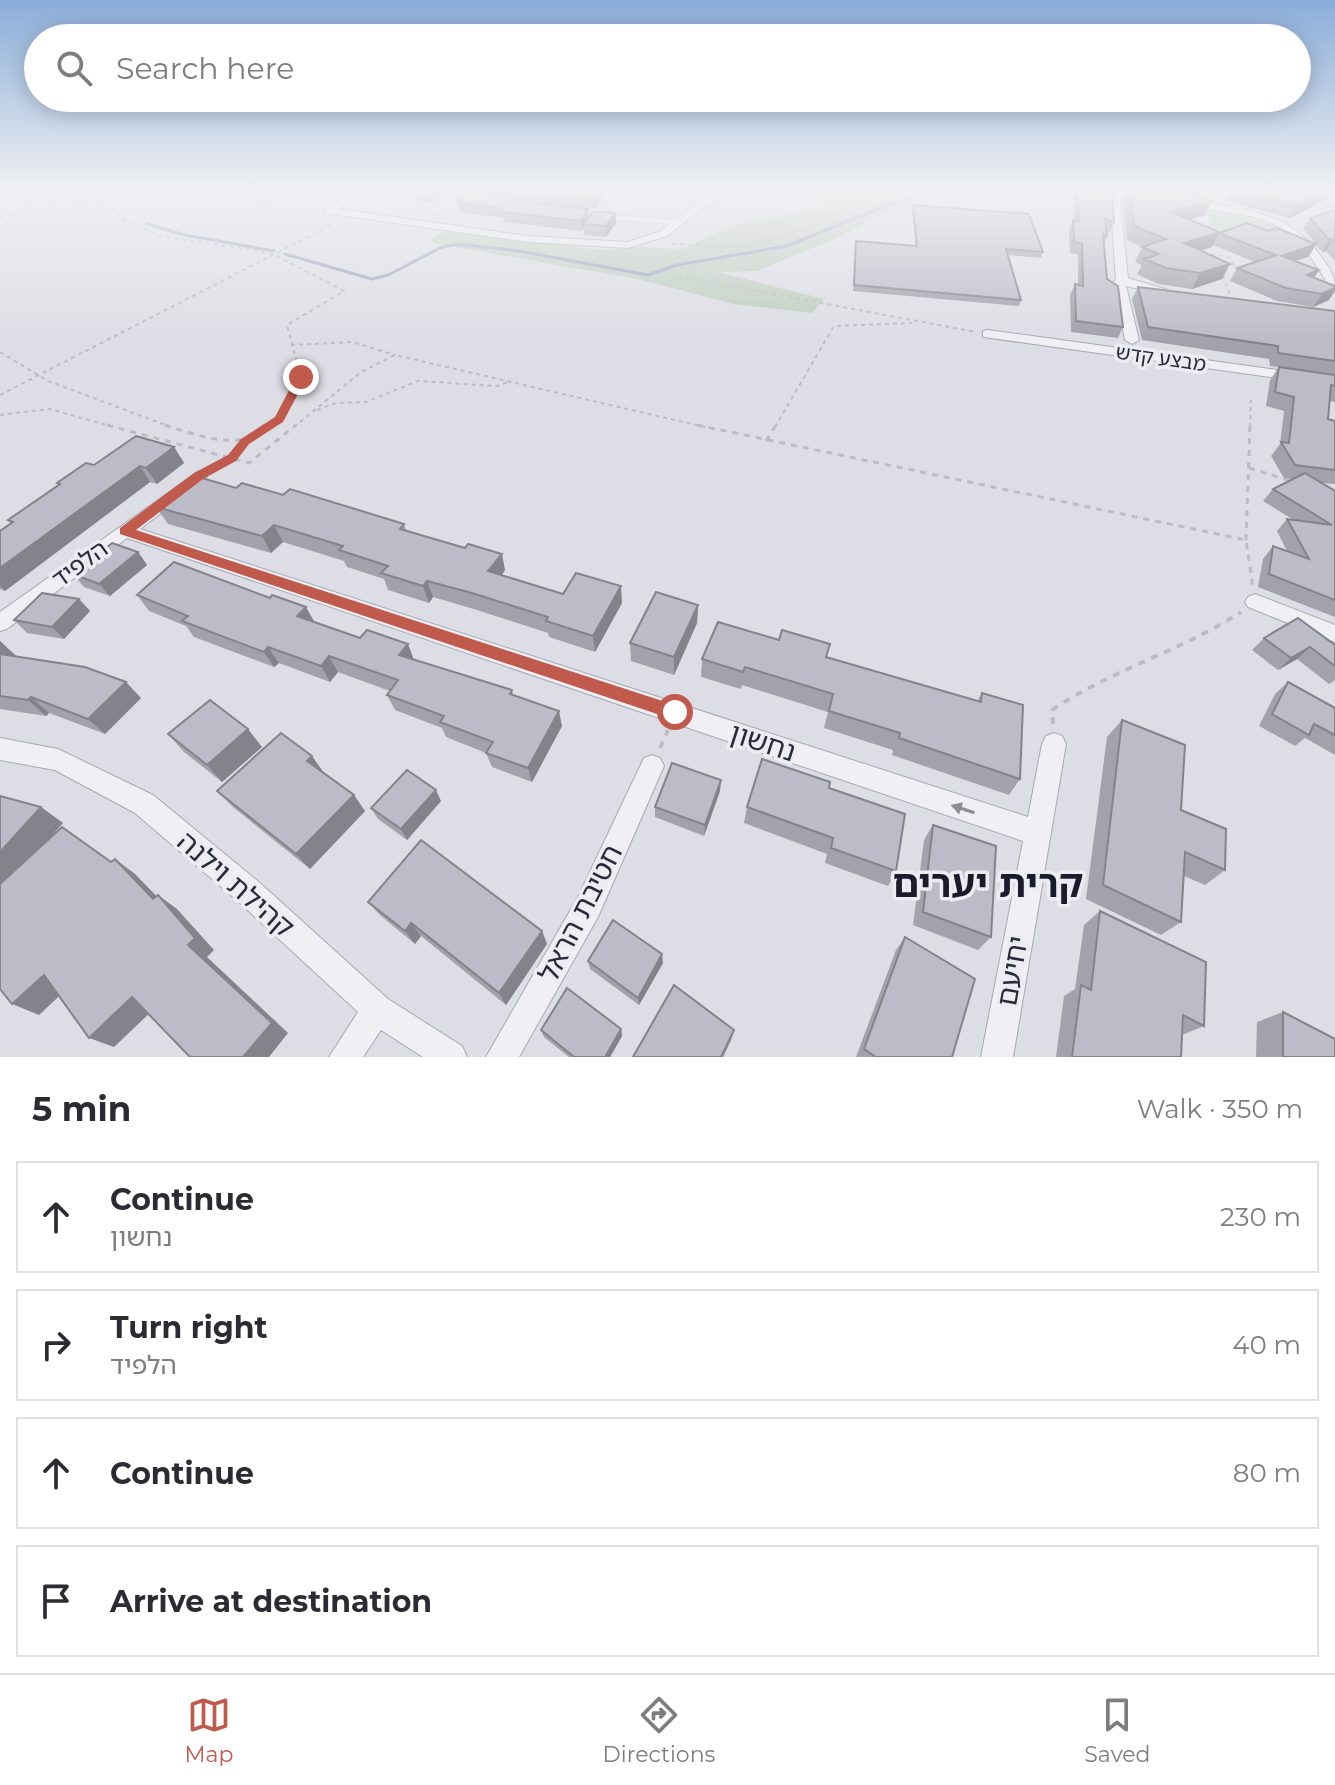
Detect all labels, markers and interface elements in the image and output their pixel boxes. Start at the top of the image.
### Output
search box [24,24,1311,112]
icon: search [52,46,96,90]
text: Search here [116,50,294,87]
street label: מבצע קדש [1114,340,1208,376]
route end [283,359,319,395]
street label: הלפיד [46,534,113,593]
route start [657,694,693,730]
street label: נחשון [726,715,800,769]
one-way arrow [950,802,974,814]
street label: קהילת וילנה [171,824,301,944]
street label: חטיבת הראל [531,839,629,987]
district label: קרית יערים [893,860,1083,907]
street label: יחיעם [989,933,1035,1009]
text: 5 min [32,1088,131,1130]
text: Walk · 350 m [1137,1093,1303,1125]
text: Continue [110,1181,254,1218]
icon: ahead [34,1195,78,1239]
text: 230 m [1220,1201,1301,1233]
text: נחשון [110,1221,172,1253]
text: Turn right [110,1309,267,1346]
icon: right [34,1323,78,1367]
text: 40 m [1232,1329,1301,1361]
text: הלפיד [110,1349,177,1381]
icon: ahead [34,1451,78,1495]
text: Continue [110,1455,254,1492]
text: 80 m [1233,1457,1301,1489]
icon: arrive [34,1579,78,1623]
text: Arrive at destination [110,1583,432,1620]
tab: Map [185,1693,233,1768]
tab: Directions [603,1693,715,1768]
tab: Saved [1084,1693,1150,1768]

